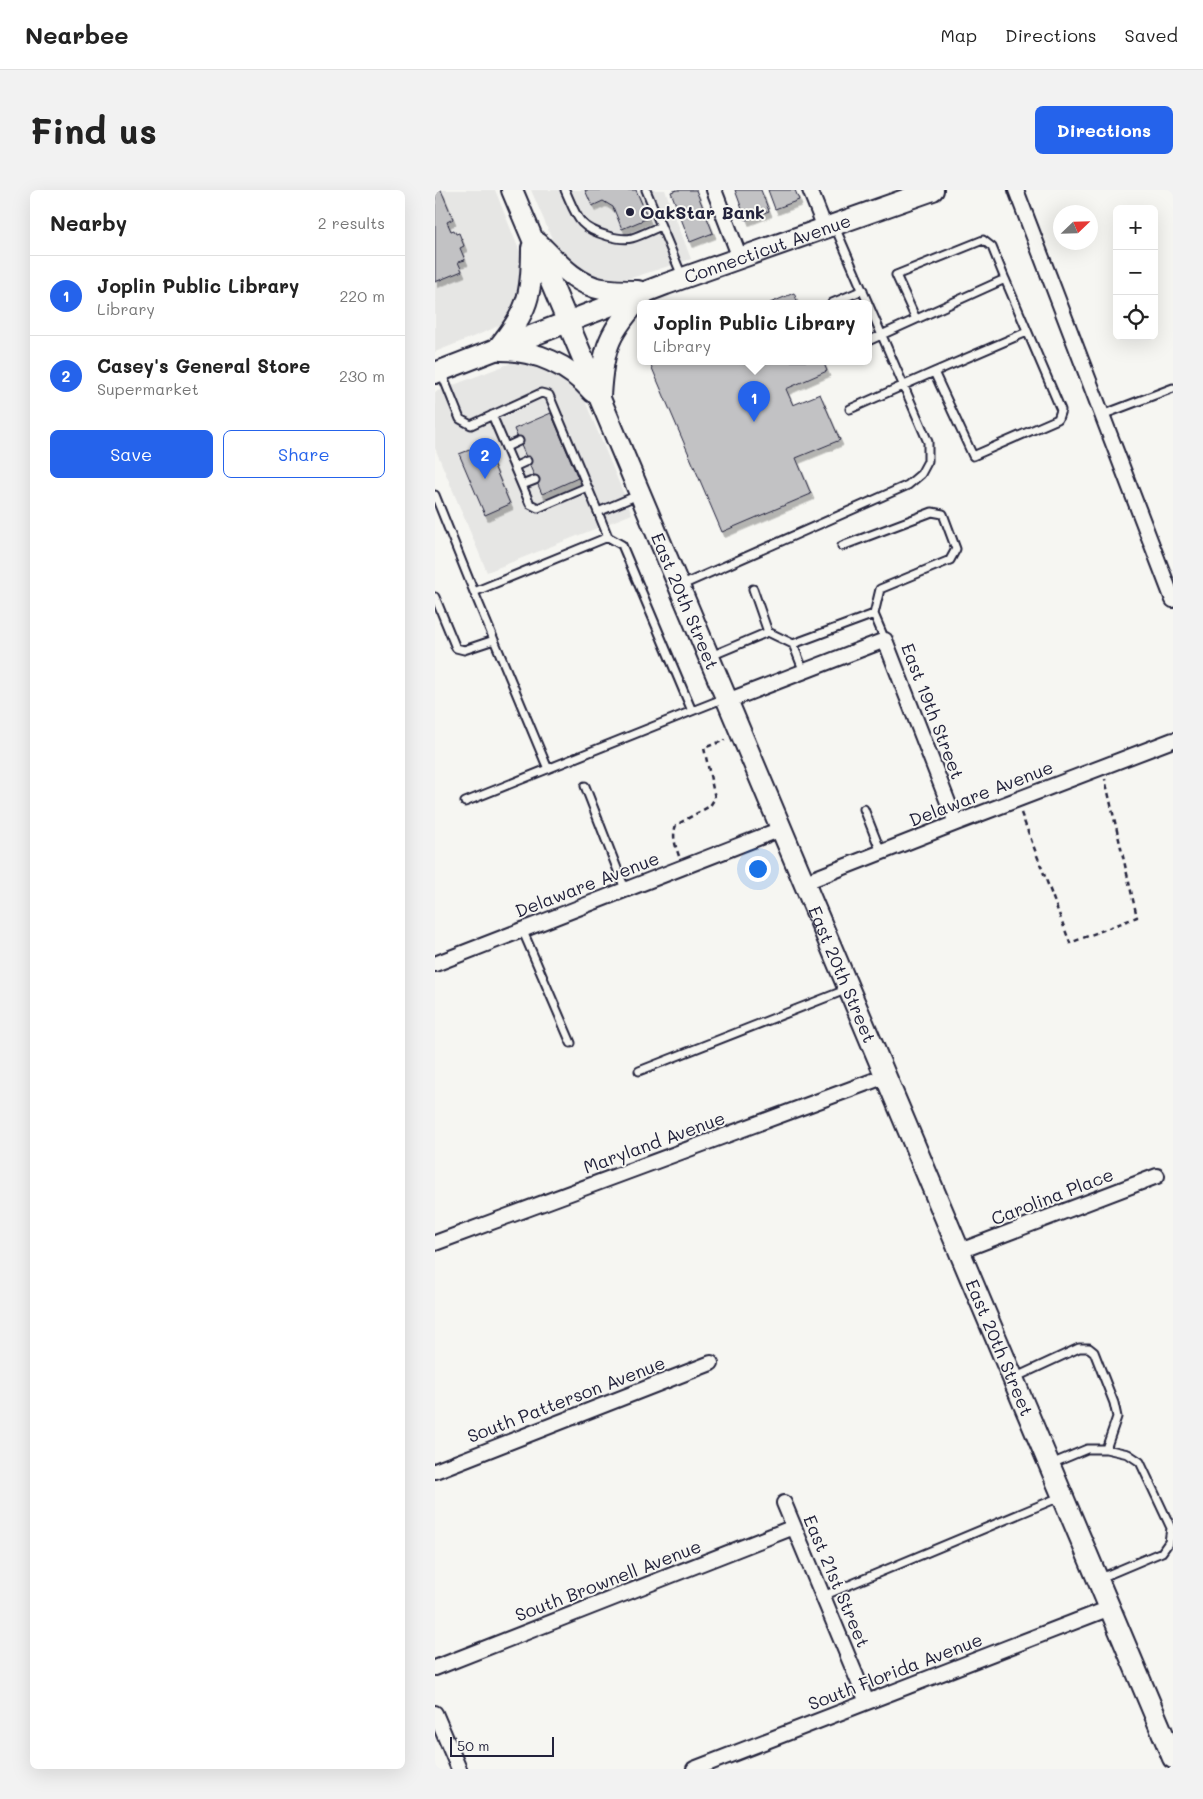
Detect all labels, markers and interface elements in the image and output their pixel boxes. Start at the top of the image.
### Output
text: Nearbee [25,19,129,50]
text: Map [940,23,977,47]
text: Directions [1005,23,1097,47]
text: Saved [1125,23,1178,47]
button: Directions [1035,106,1173,154]
text: Find us [30,107,157,153]
place label: OakStar Bank [640,200,765,224]
north arrow [1053,205,1098,250]
map controls [1113,205,1158,340]
button: + [1113,205,1158,250]
marker: OakStar Bank [624,206,636,218]
street label: Connecticut Avenue [681,208,854,289]
text: Nearby [50,209,127,236]
text: 2 results [318,212,385,233]
button: − [1113,250,1158,295]
text: Joplin Public Library [97,273,299,298]
text: 1 [62,285,70,306]
text: 220 m [339,285,385,306]
button: locate [1113,295,1158,340]
text: Library [97,298,155,319]
popup [637,300,872,365]
text: Joplin Public Library [653,310,856,335]
text: Library [653,335,711,356]
text: Casey's General Store [97,353,310,378]
text: 2 [62,365,70,386]
text: 230 m [339,365,385,386]
text: Supermarket [97,378,199,399]
pin: 1 [738,381,770,422]
button: Save [50,430,213,478]
button: Share [223,430,385,478]
pin: 2 [469,438,501,479]
street label: East 20th Street [646,529,725,673]
street label: East 19th Street [896,640,970,782]
street label: Delaware Avenue [905,754,1057,832]
street label: Delaware Avenue [511,845,663,923]
your location [745,856,771,882]
street label: East 20th Street [803,902,882,1046]
street label: Maryland Avenue [580,1105,728,1179]
street label: Carolina Place [987,1162,1117,1230]
street label: East 20th Street [960,1275,1039,1419]
street label: South Patterson Avenue [464,1350,668,1448]
street label: East 21st Street [798,1511,876,1651]
street label: South Brownell Avenue [511,1533,705,1627]
street label: South Florida Avenue [804,1627,986,1715]
scale bar [450,1734,554,1757]
text: 50 m [457,1736,489,1755]

